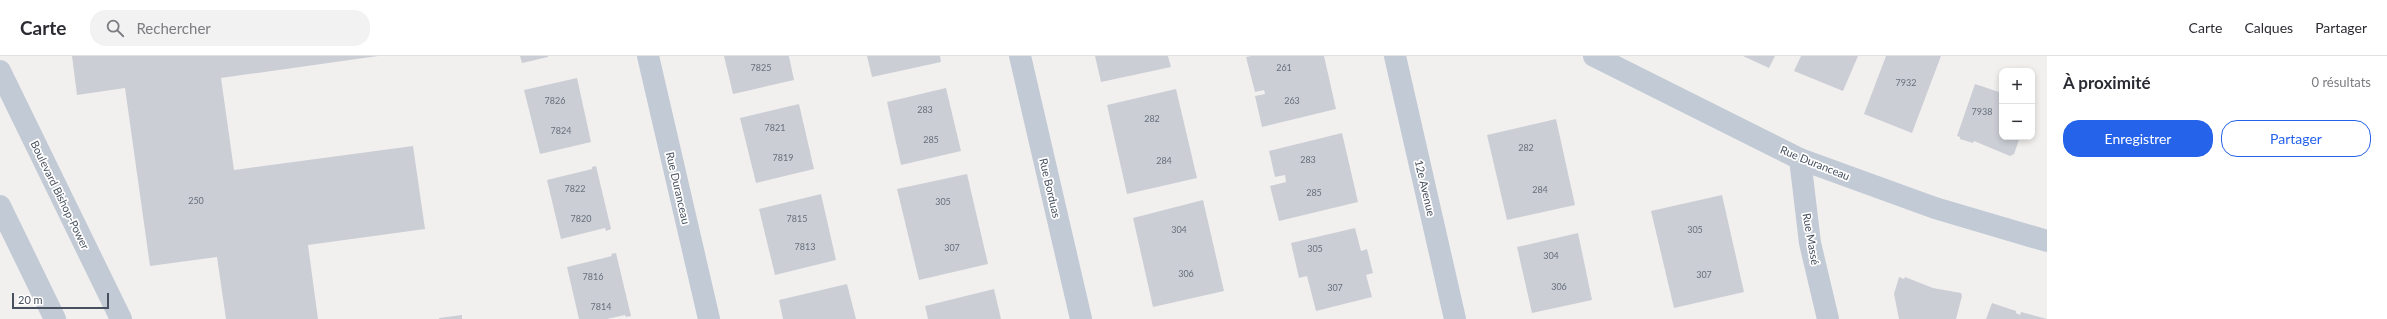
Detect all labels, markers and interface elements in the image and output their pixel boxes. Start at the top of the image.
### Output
search box [90,10,370,46]
text: Carte [20,16,66,39]
icon: search [104,17,126,39]
text: Rechercher [136,19,211,37]
text: Carte [2189,19,2222,36]
text: Calques [2244,19,2293,36]
text: Partager [2315,19,2367,36]
house number: 7825 [751,62,771,73]
house number: 261 [1276,62,1292,73]
map controls [1999,68,2035,140]
button: + [1999,68,2035,104]
text: À proximité [2063,72,2151,93]
text: 0 résultats [2312,74,2371,90]
house number: 7932 [1896,77,1916,88]
house number: 7826 [545,95,565,106]
house number: 263 [1284,95,1300,106]
house number: 283 [917,104,933,115]
button: − [1999,104,2035,140]
house number: 7938 [1972,106,1992,117]
house number: 282 [1144,113,1160,124]
button: Enregistrer [2063,120,2213,157]
button: Partager [2221,120,2371,157]
house number: 7821 [765,122,785,133]
house number: 7824 [551,125,571,136]
house number: 285 [923,134,939,145]
street label: Boulevard Bishop-Power [28,138,92,251]
house number: 282 [1518,142,1534,153]
street label: Rue Duranceau [1778,143,1852,182]
street label: Rue Duranceau [664,150,693,225]
house number: 7819 [773,152,793,163]
house number: 283 [1300,154,1316,165]
house number: 284 [1156,155,1172,166]
street label: Rue Borduas [1037,157,1064,219]
street label: 12e Avenue [1413,158,1438,218]
house number: 7822 [565,183,585,194]
house number: 284 [1532,184,1548,195]
house number: 285 [1306,187,1322,198]
house number: 250 [188,195,204,206]
house number: 305 [935,196,951,207]
street label: Rue Massé [1801,212,1822,266]
house number: 7820 [571,213,591,224]
house number: 7815 [787,213,807,224]
house number: 304 [1171,224,1187,235]
house number: 305 [1687,224,1703,235]
house number: 7813 [795,241,815,252]
house number: 307 [944,242,960,253]
house number: 305 [1307,243,1323,254]
house number: 304 [1543,250,1559,261]
house number: 306 [1178,268,1194,279]
house number: 307 [1696,269,1712,280]
house number: 7816 [583,271,603,282]
house number: 306 [1551,281,1567,292]
house number: 307 [1327,282,1343,293]
scale bar [12,291,109,310]
text: 20 m [18,293,43,306]
house number: 7814 [591,301,611,312]

